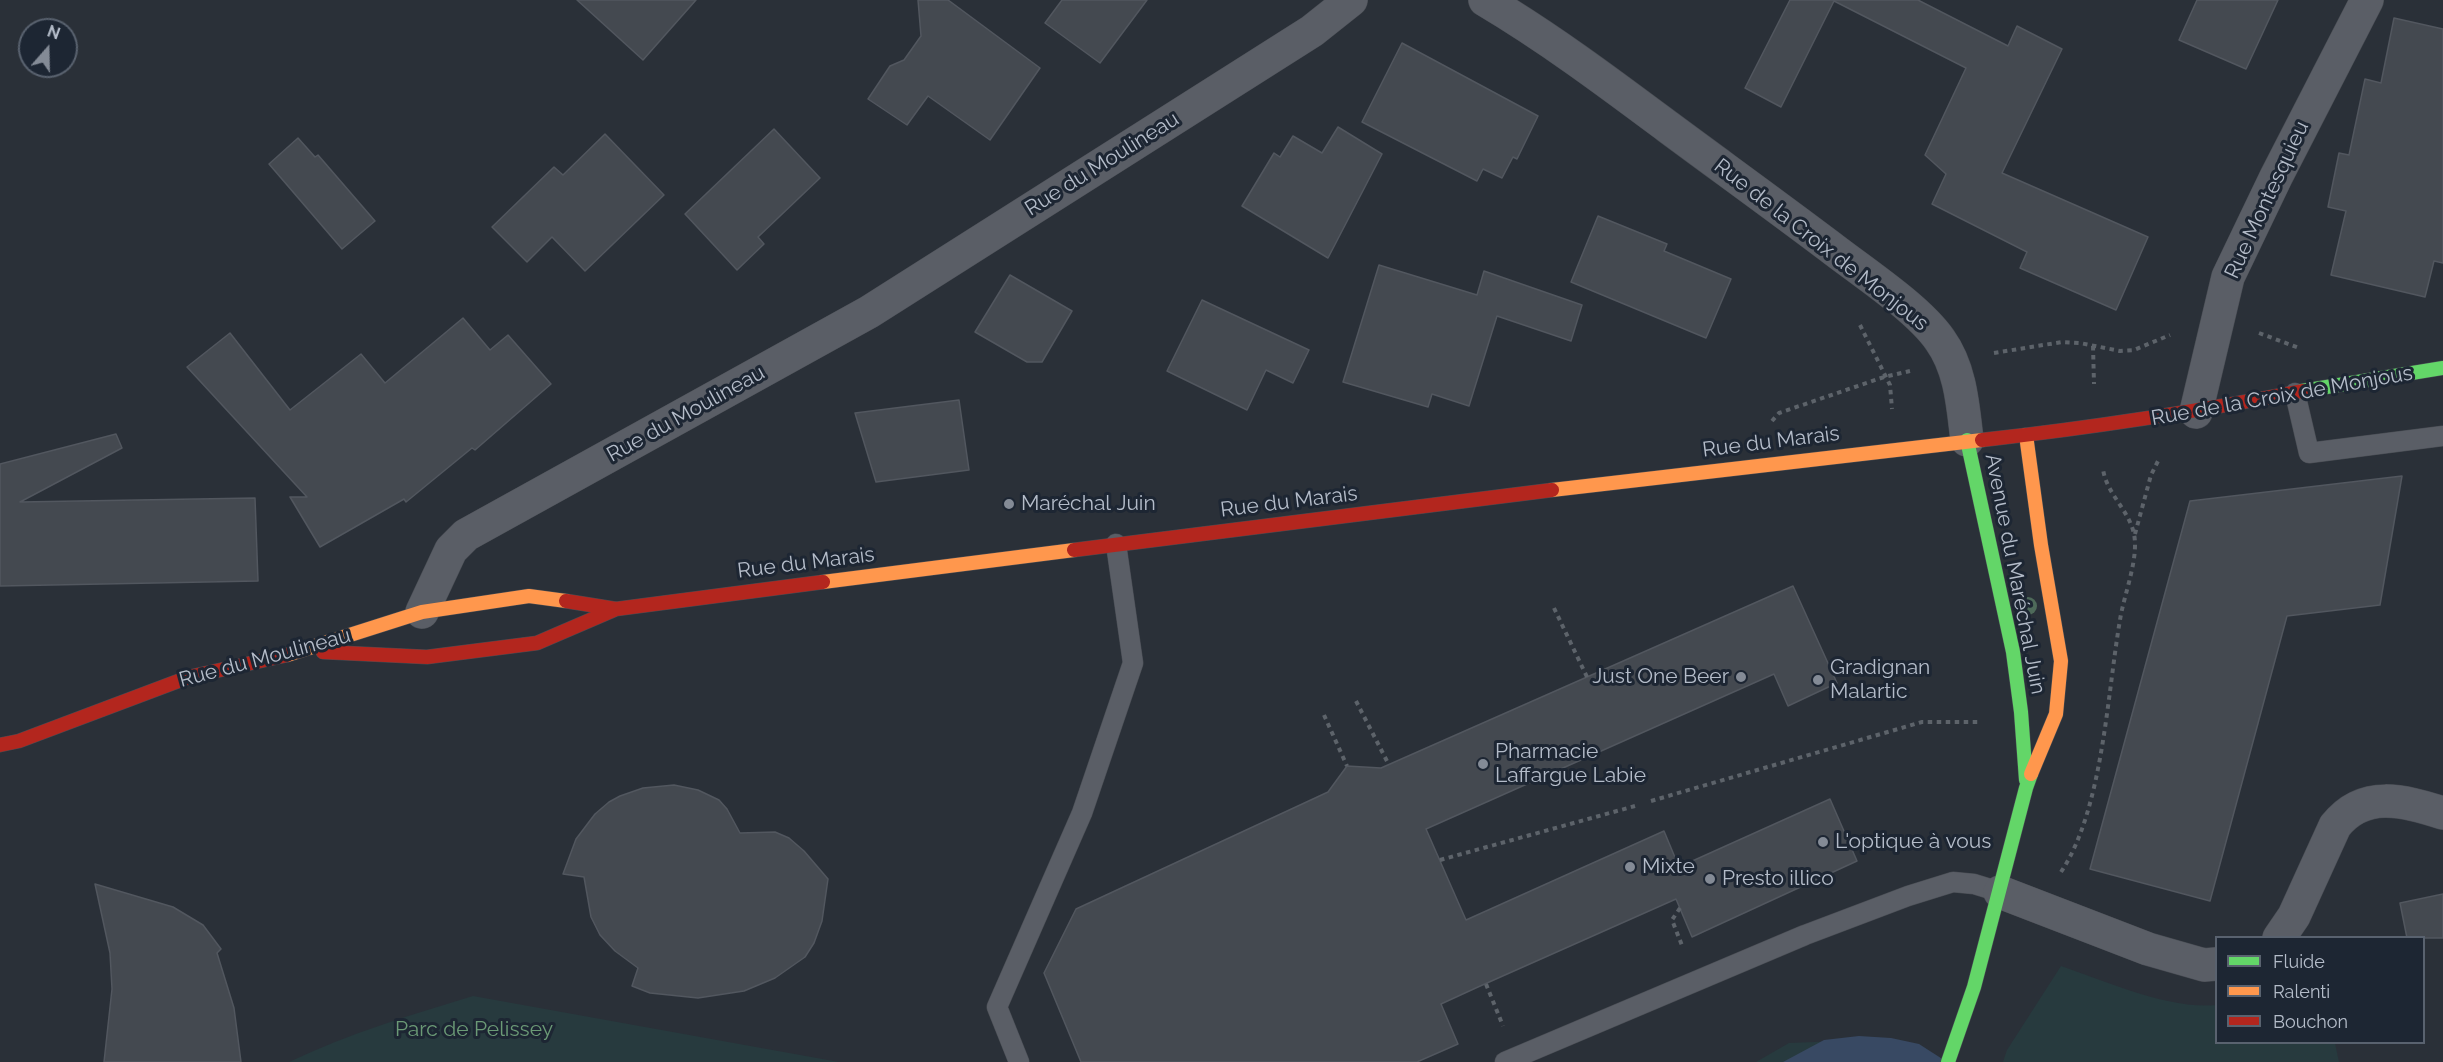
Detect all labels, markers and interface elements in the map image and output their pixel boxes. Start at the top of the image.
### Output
north arrow [18,18,78,78]
text: N [45,21,63,44]
street label: Rue du Moulineau [1020,107,1184,221]
street label: Rue Montesquieu [2220,117,2314,283]
street label: Rue de la Croix de Monjous [1709,154,1933,336]
street label: Rue du Moulineau [603,360,769,468]
street label: Rue de la Croix de Monjous [2149,361,2415,431]
street label: Rue du Marais [1701,421,1841,463]
street label: Avenue du Maréchal Juin [1979,452,2051,696]
street label: Rue du Marais [1219,481,1359,523]
place label: Maréchal Juin [1021,491,1156,517]
marker: Maréchal Juin [1002,497,1016,511]
street label: Rue du Marais [736,542,876,584]
street label: Rue du Moulineau [176,623,354,693]
place label: Gradignan Malartic [1830,655,1930,705]
place label: Just One Beer [1592,664,1729,690]
marker: Just One Beer [1734,670,1748,684]
marker: Gradignan Malartic [1811,673,1825,687]
place label: Pharmacie Laffargue Labie [1495,739,1646,789]
marker: Pharmacie Laffargue Labie [1476,757,1490,771]
place label: L'optique à vous [1835,829,1991,855]
marker: L'optique à vous [1816,835,1830,849]
place label: Mixte [1642,854,1695,880]
marker: Mixte [1623,860,1637,874]
place label: Presto illico [1722,866,1834,892]
marker: Presto illico [1703,872,1717,886]
legend [2215,936,2425,1044]
text: Fluide [2273,951,2325,972]
text: Ralenti [2273,981,2330,1002]
text: Bouchon [2273,1011,2348,1032]
park label: Parc de Pelissey [395,1017,553,1043]

